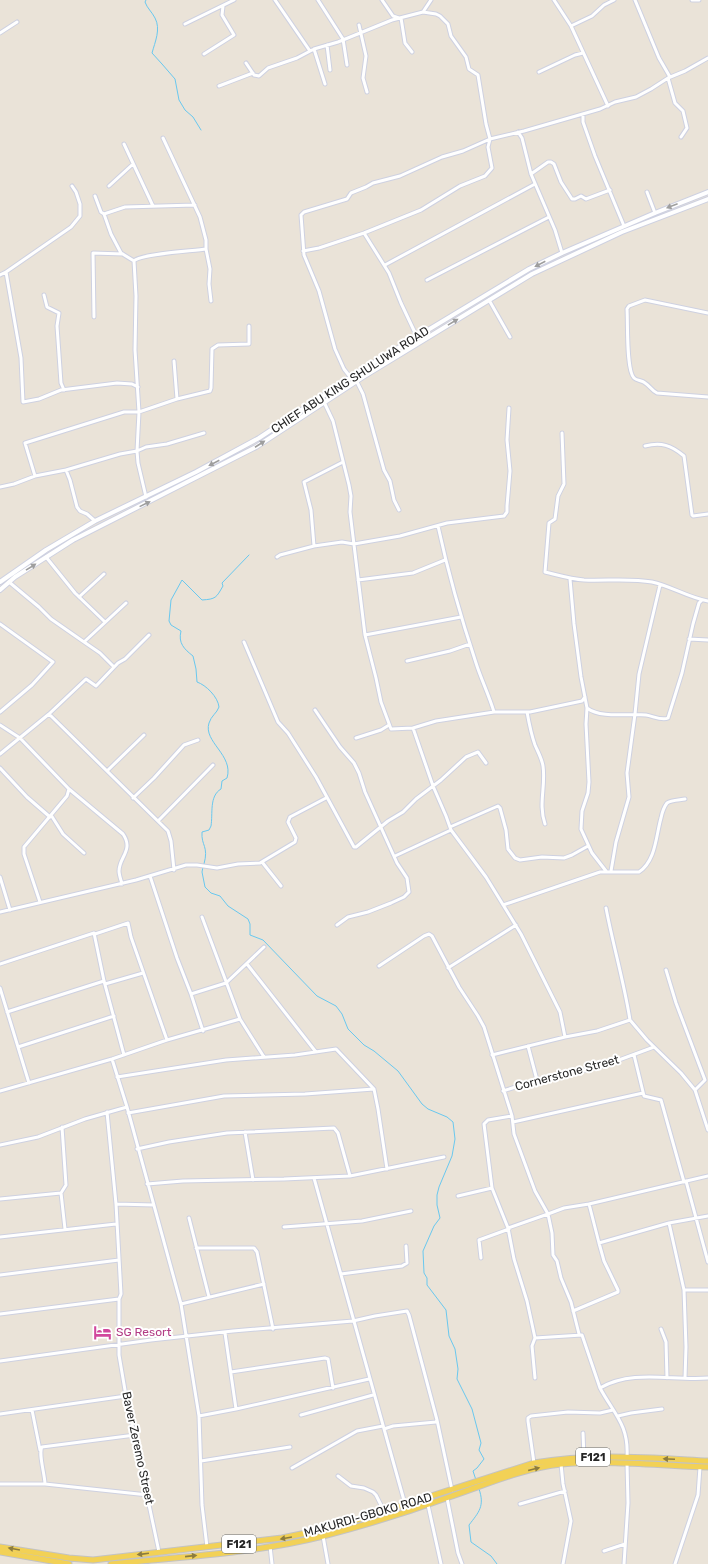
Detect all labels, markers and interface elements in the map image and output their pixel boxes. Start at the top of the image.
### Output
one-way arrow [665,204,677,210]
one-way arrow [534,261,545,267]
one-way arrow [448,318,458,326]
street label: CHIEF ABU KING SHULUWA ROAD [268,324,432,436]
one-way arrow [255,441,266,448]
one-way arrow [208,459,219,466]
one-way arrow [139,501,151,507]
one-way arrow [25,563,37,570]
street label: Cornerstone Street [513,1052,621,1094]
hotel icon: SG Resort [93,1322,113,1342]
place label: SG Resort [116,1325,172,1339]
street label: Baver Zeremo Street [119,1390,157,1506]
road number: F121 [576,1448,610,1466]
one-way arrow [662,1456,675,1462]
one-way arrow [528,1466,540,1472]
street label: MAKURDI-GBOKO ROAD [302,1490,434,1540]
road number: F121 [222,1535,256,1553]
one-way arrow [279,1535,292,1541]
one-way arrow [8,1546,20,1552]
one-way arrow [137,1551,149,1558]
one-way arrow [185,1552,197,1559]

